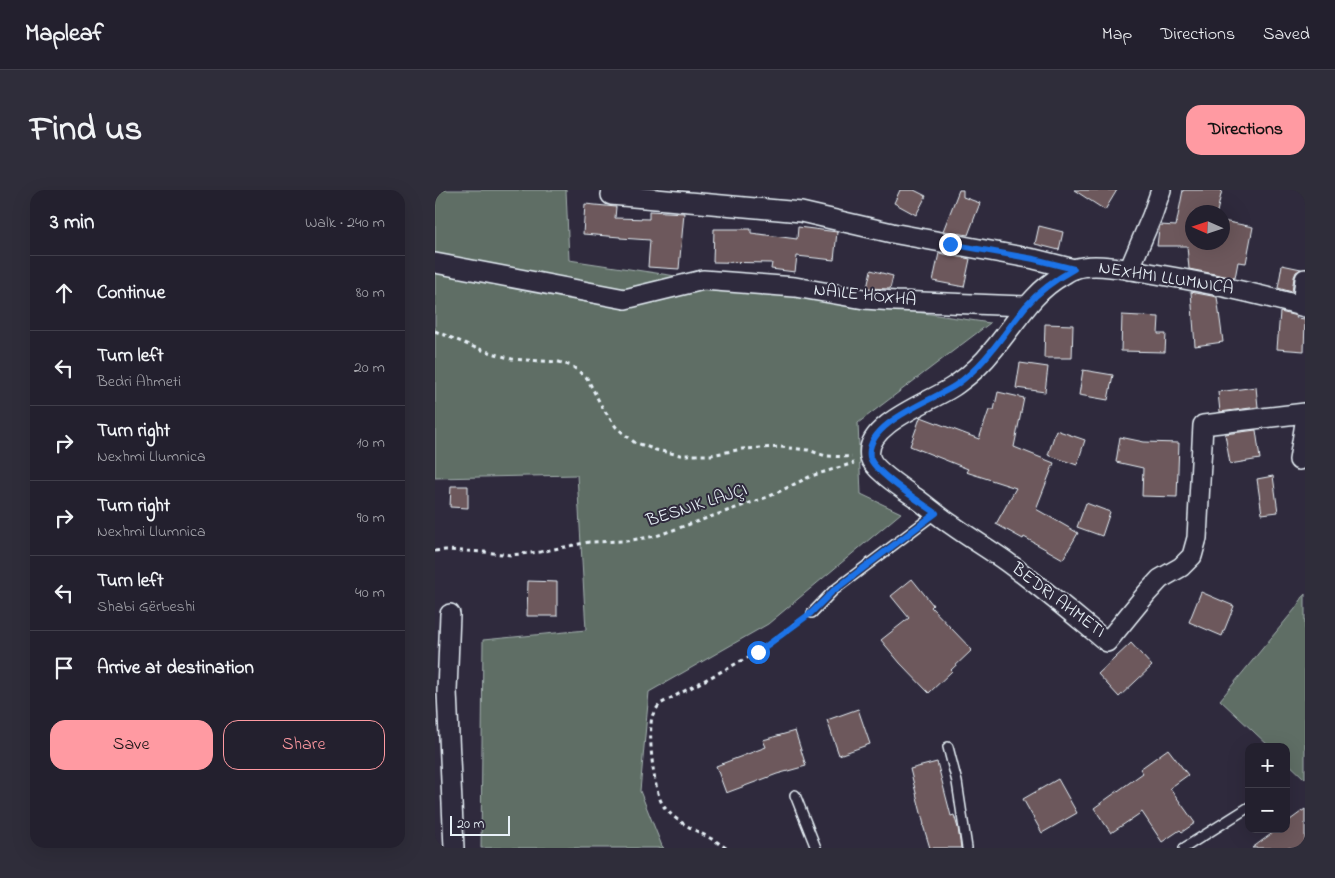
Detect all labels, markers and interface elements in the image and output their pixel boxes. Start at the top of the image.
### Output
text: Mapleaf [25,17,104,52]
text: Map [1102,22,1132,48]
text: Directions [1160,22,1235,48]
text: Saved [1263,22,1310,48]
text: Find us [30,105,142,156]
button: Directions [1186,105,1305,155]
north arrow [1185,205,1230,250]
text: 3 min [50,208,94,238]
text: Walk · 240 m [305,211,385,235]
route end [939,233,962,256]
street label: NEXHMI LLUMNICA [1097,255,1235,303]
street label: NAILE HOXHA [812,278,918,314]
icon: ahead [50,279,78,307]
text: Continue [97,280,165,307]
text: 80 m [356,281,385,305]
text: Turn left [97,343,164,370]
icon: left [50,354,78,382]
text: 20 m [354,356,385,380]
text: Bedri Ahmeti [97,370,181,394]
text: Turn right [97,418,170,445]
icon: right [50,429,78,457]
text: 10 m [357,431,385,455]
text: Nexhmi Llumnica [97,445,206,469]
street label: BESNIK LAJÇI [642,477,751,535]
text: Turn right [97,493,170,520]
icon: right [50,504,78,532]
text: 90 m [357,506,385,530]
text: Nexhmi Llumnica [97,520,206,544]
street label: BEDRI AHMETI [1005,556,1110,645]
text: Turn left [97,568,164,595]
icon: left [50,579,78,607]
text: 40 m [355,581,385,605]
text: Shabi Gërbeshi [97,595,195,619]
route start [747,641,770,664]
icon: arrive [50,654,78,682]
text: Arrive at destination [97,655,254,682]
button: Save [50,720,213,770]
button: Share [223,720,385,770]
map controls [1245,743,1290,833]
button: + [1245,743,1290,788]
button: − [1245,788,1290,833]
scale bar [450,813,510,836]
text: 20 m [457,814,484,835]

